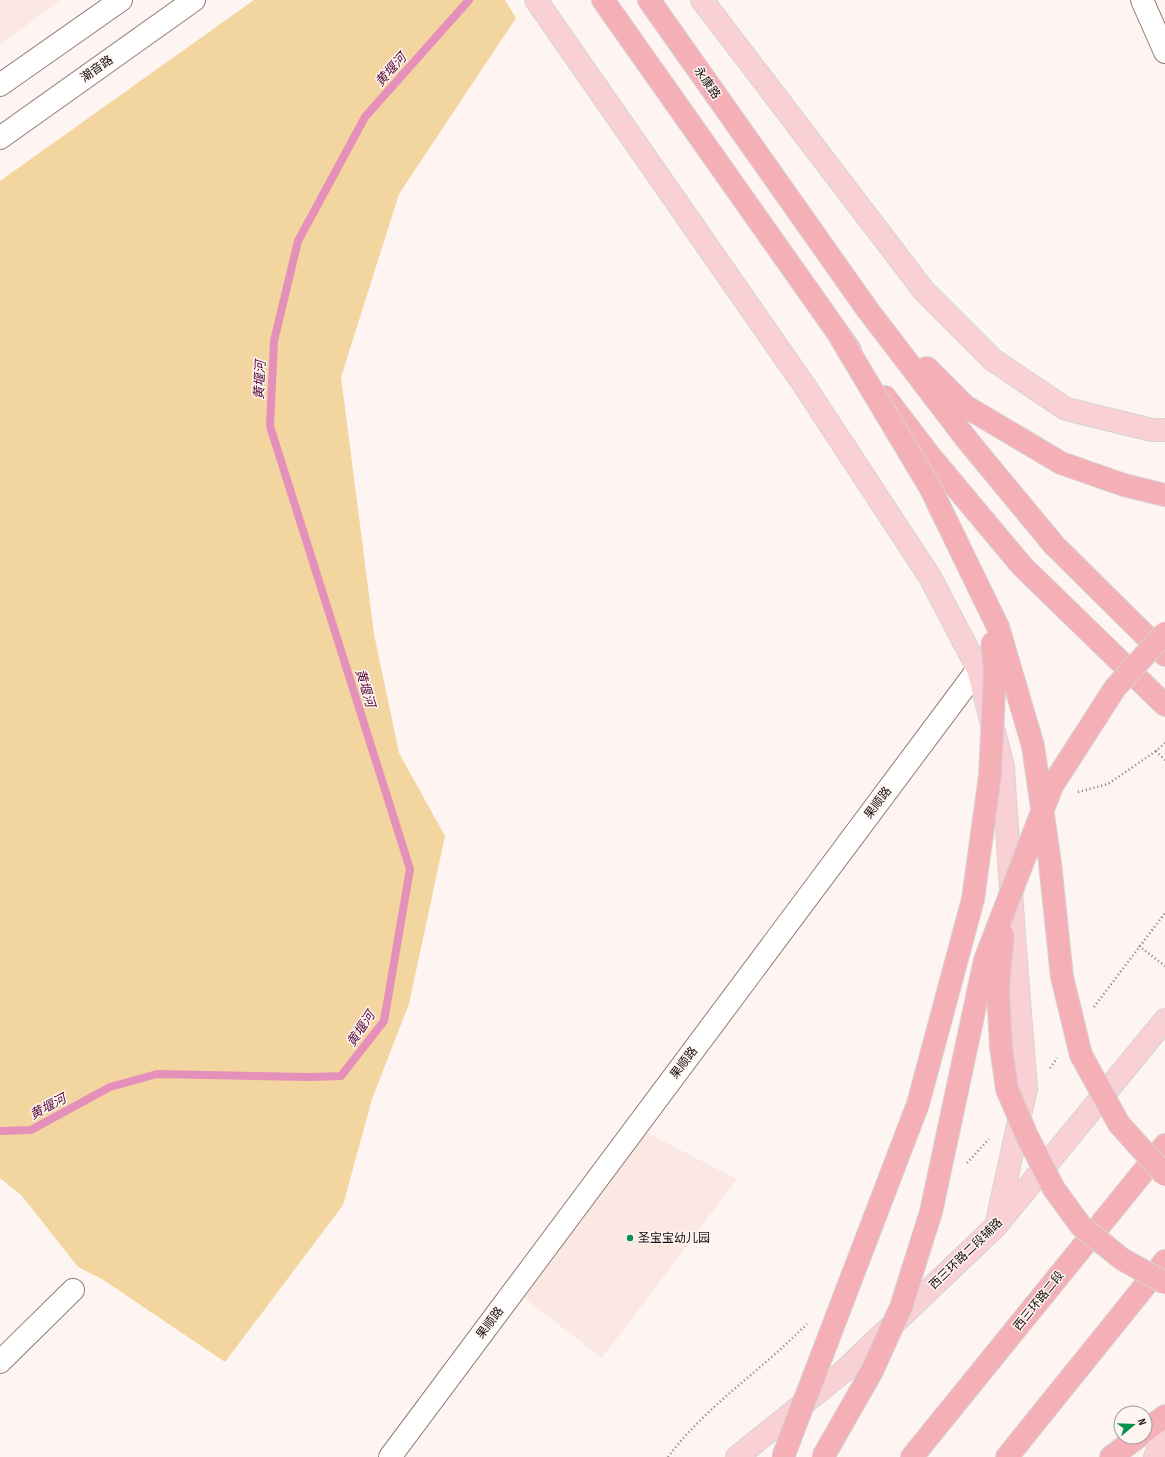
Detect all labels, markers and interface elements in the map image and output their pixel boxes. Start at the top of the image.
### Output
water label: 黄堰河 [372,48,412,90]
street label: 潮音路 [78,53,116,85]
street label: 永康路 [691,64,723,102]
water label: 黄堰河 [251,357,269,400]
water label: 黄堰河 [352,667,379,712]
street label: 果顺路 [861,784,895,822]
water label: 黄堰河 [343,1006,380,1050]
street label: 果顺路 [667,1044,701,1082]
water label: 黄堰河 [27,1089,72,1123]
street label: 西三环路二段辅路 [926,1215,1006,1293]
place label: 圣宝宝幼儿园 [638,1231,710,1246]
marker: 圣宝宝幼儿园 [625,1233,635,1243]
street label: 西三环路二段 [1011,1268,1067,1334]
street label: 果顺路 [473,1304,507,1342]
north arrow [1113,1405,1153,1445]
text: N [1135,1417,1149,1427]

